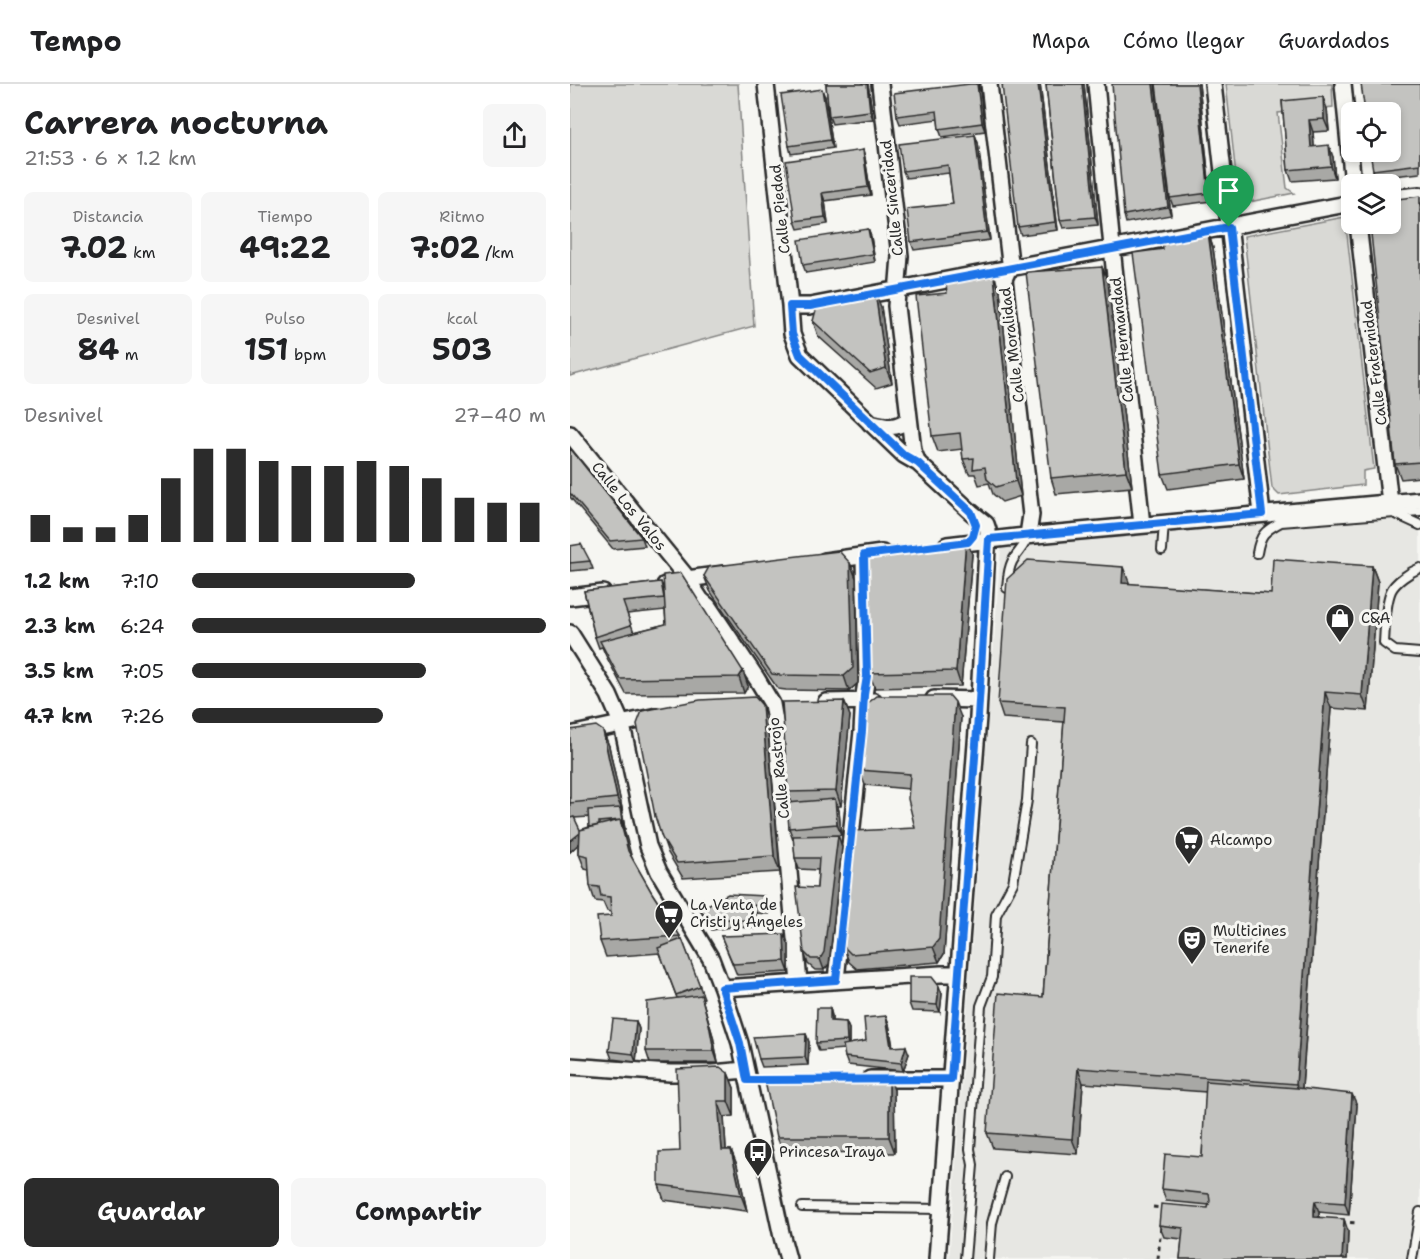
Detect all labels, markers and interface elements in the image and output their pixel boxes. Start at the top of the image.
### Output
text: Tempo [30,22,122,60]
text: Mapa [1032,27,1090,55]
text: Cómo llegar [1123,27,1245,55]
text: Guardados [1278,27,1390,55]
text: Carrera nocturna [24,100,328,145]
map controls [1341,102,1401,234]
button: locate [1341,102,1401,162]
button: share [483,104,546,167]
street label: Calle Sinceridad [876,138,908,257]
text: 21:53 · 6 × 1.2 km [24,145,196,171]
street label: Calle Piedad [765,163,795,255]
pin [1203,165,1254,227]
icon: arrive [1212,174,1245,207]
button: layers [1341,174,1401,234]
text: Distancia [73,206,143,227]
text: Tiempo [257,206,313,227]
text: Ritmo [439,206,485,227]
text: 7.02 [60,227,128,268]
text: 49:22 [239,227,331,268]
text: 7:02 [410,227,480,268]
text: km [128,242,156,263]
text: /km [480,242,514,263]
street label: Calle Hermandad [1105,276,1139,404]
street label: Calle Moralidad [995,286,1029,404]
street label: Calle Fraternidad [1356,299,1392,427]
text: Desnivel [77,308,140,329]
text: Pulso [265,308,305,329]
text: kcal [446,308,478,329]
text: 84 [78,329,119,370]
text: 151 [244,329,289,370]
text: 503 [432,329,492,370]
text: m [119,344,138,365]
text: bpm [289,344,326,365]
text: Desnivel [24,402,103,428]
text: 27–40 m [454,402,546,428]
street label: Calle Los Valos [587,457,671,555]
text: 1.2 km [24,568,90,594]
text: 7:10 [120,568,159,594]
shop icon: C&A [1324,602,1356,644]
place label: C&A [1361,608,1391,628]
text: 2.3 km [24,613,95,639]
text: 6:24 [120,613,164,639]
text: 3.5 km [24,658,94,684]
text: 7:05 [120,658,164,684]
text: 4.7 km [24,703,92,729]
text: 7:26 [120,703,165,729]
street label: Calle Rastrojo [764,716,794,820]
supermarket icon: Alcampo [1173,824,1205,866]
place label: Alcampo [1210,830,1272,850]
place label: La Venta de Cristi y Ángeles [690,895,803,932]
supermarket icon: La Venta de Cristi y Ángeles [653,898,685,940]
place label: Multicines Tenerife [1213,921,1287,958]
theatre icon: Multicines Tenerife [1176,924,1208,966]
bus stop icon: Princesa Iraya [742,1136,774,1178]
place label: Princesa Iraya [779,1142,886,1162]
button: Guardar [24,1178,279,1247]
button: Compartir [291,1178,546,1247]

